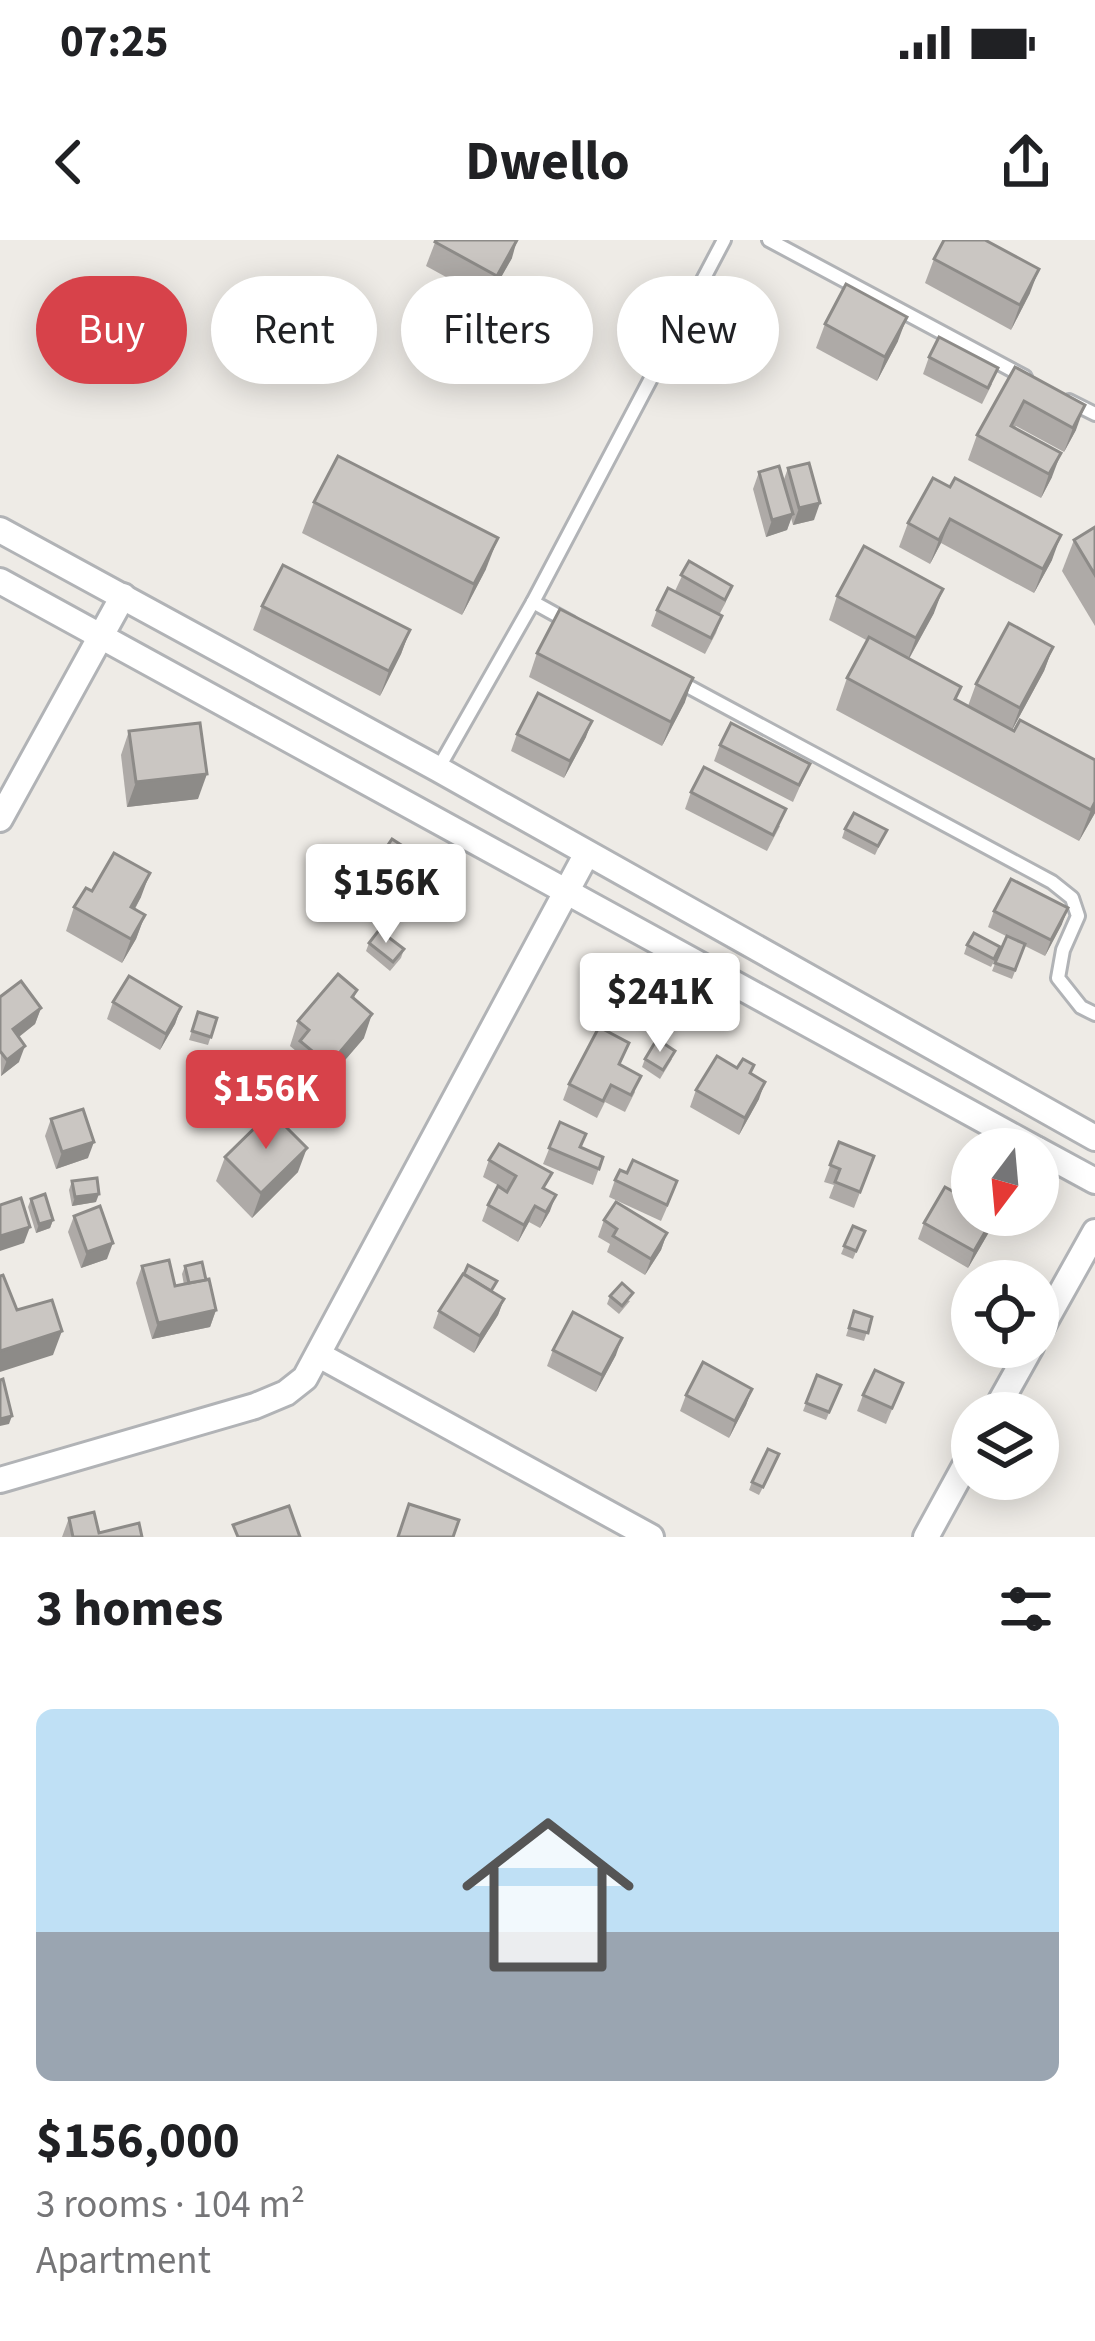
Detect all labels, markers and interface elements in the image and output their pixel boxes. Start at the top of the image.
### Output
text: 07:25 [60,10,169,74]
text: Dwello [465,124,630,201]
icon: back [36,129,102,195]
icon: share [993,129,1059,195]
chip: Buy [36,276,187,384]
chip: Rent [211,276,377,384]
chip: Filters [401,276,593,384]
chip: New [617,276,779,384]
pin: $156K [302,844,470,946]
text: $156K [333,855,439,911]
pin: $241K [576,953,744,1055]
text: $241K [607,964,713,1020]
pin: $156K [182,1050,350,1152]
text: $156K [213,1061,319,1117]
north arrow [951,1128,1059,1236]
map controls [951,1128,1059,1500]
button: locate [951,1260,1059,1368]
button: layers [951,1392,1059,1500]
text: 3 homes [36,1573,223,1645]
icon: filters [993,1576,1059,1642]
icon: home [440,1787,656,2003]
text: $156,000 [36,2105,240,2177]
text: 3 rooms · 104 m² [36,2177,305,2233]
text: Apartment [36,2233,211,2289]

